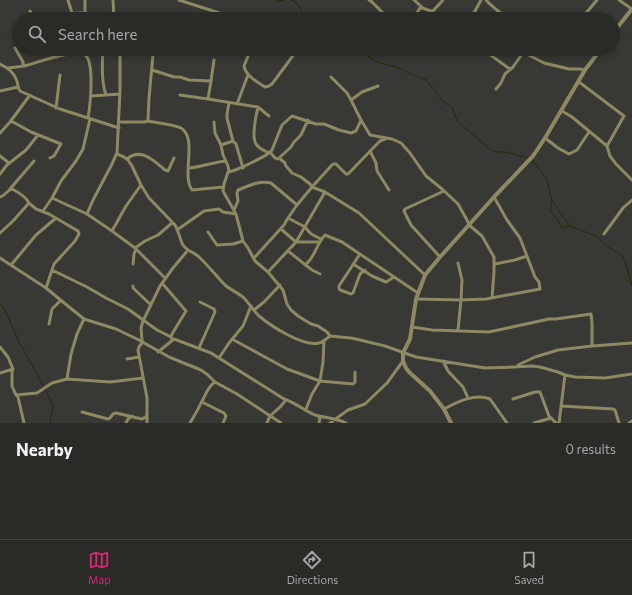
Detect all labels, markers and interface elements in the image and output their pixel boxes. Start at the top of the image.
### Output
search box [12,12,620,56]
icon: search [26,23,48,45]
text: Search here [58,25,137,43]
text: Nearby [16,439,73,460]
text: 0 results [565,441,616,457]
tab: Map [88,549,111,586]
tab: Directions [287,549,338,586]
tab: Saved [514,549,544,586]

